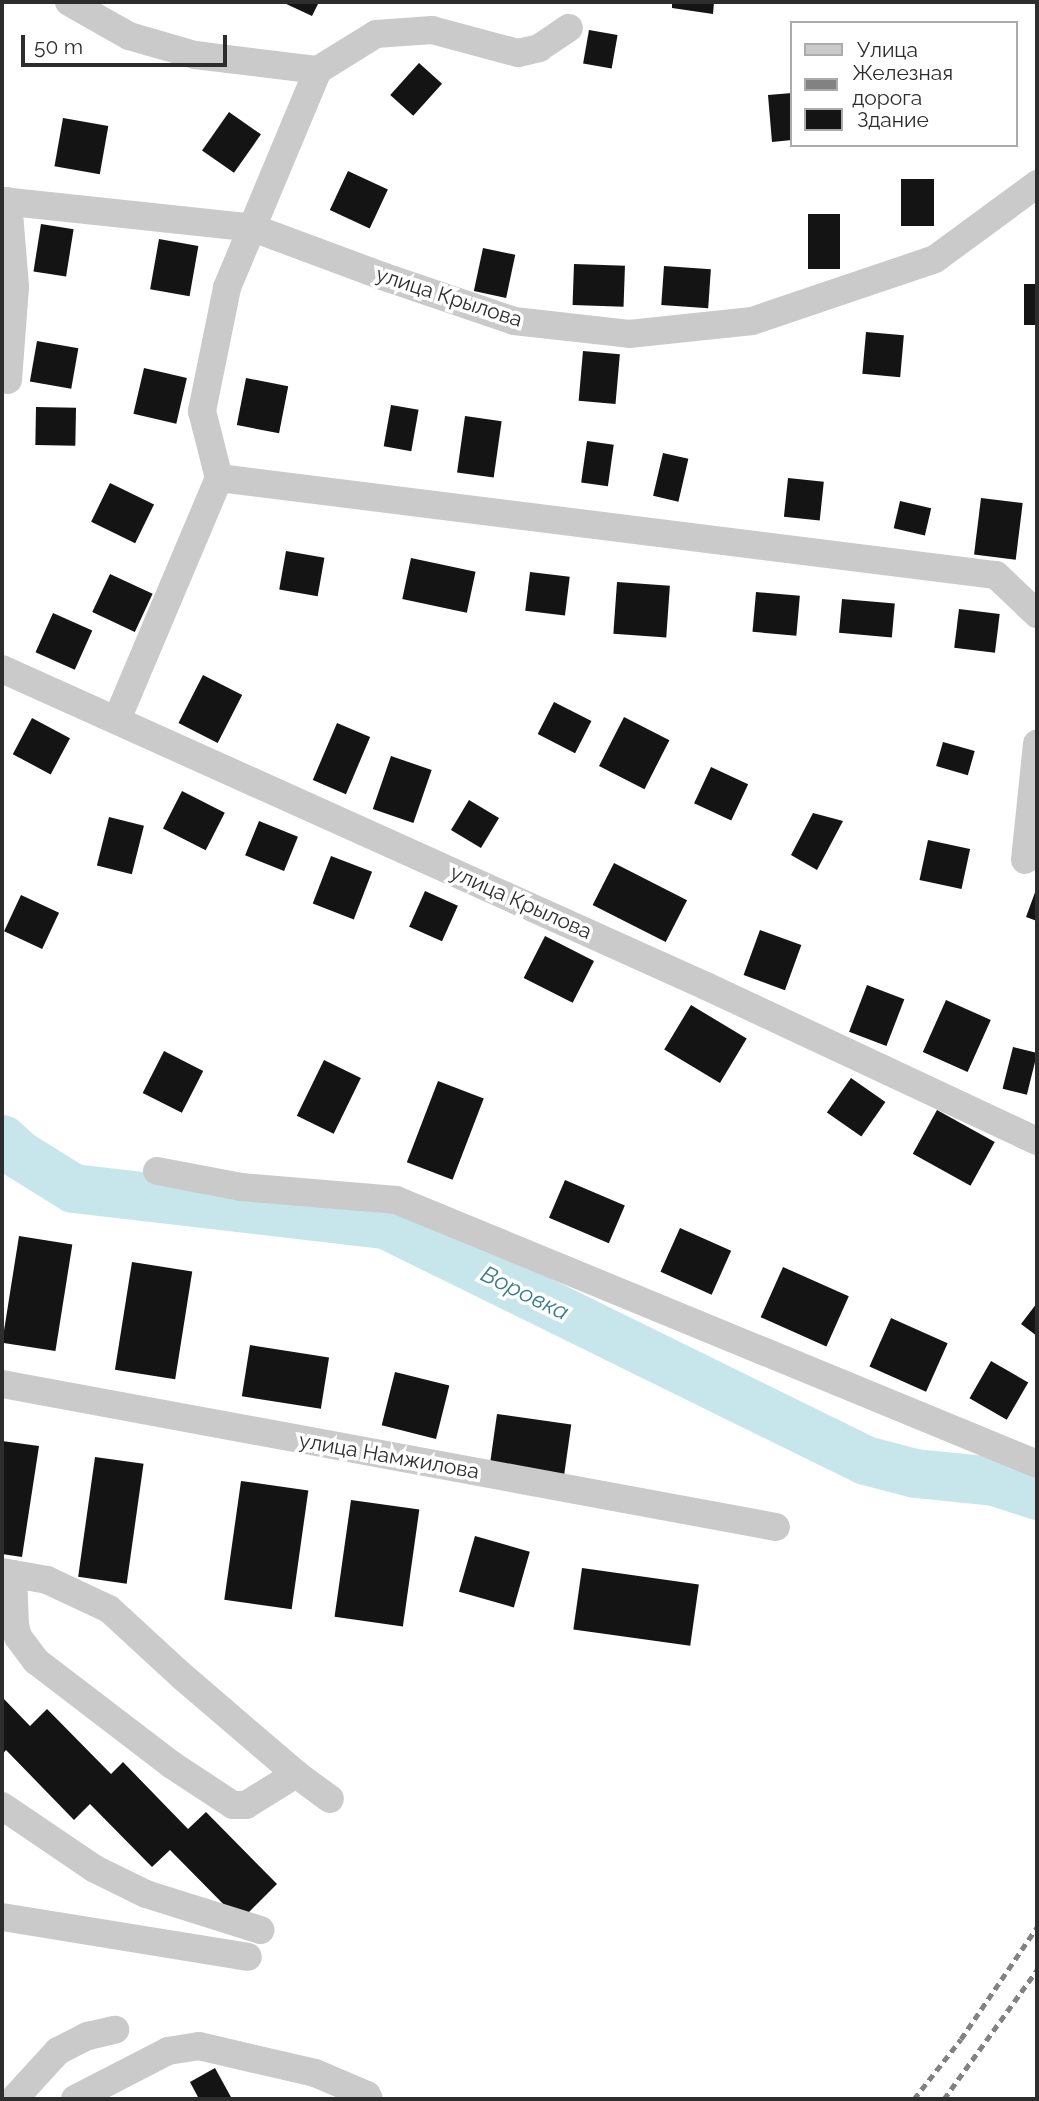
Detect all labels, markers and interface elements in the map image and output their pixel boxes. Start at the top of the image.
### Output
scale bar [24,21,231,65]
legend [790,21,1018,147]
text: 50 m [34,34,83,59]
text: Улица [857,37,918,62]
text: Железная дорога [852,60,953,110]
text: Здание [857,107,929,132]
street label: улица Крылова [373,261,525,333]
street label: улица Крылова [446,859,596,945]
water label: Воровка [477,1260,573,1326]
street label: улица Намжилова [297,1428,481,1484]

